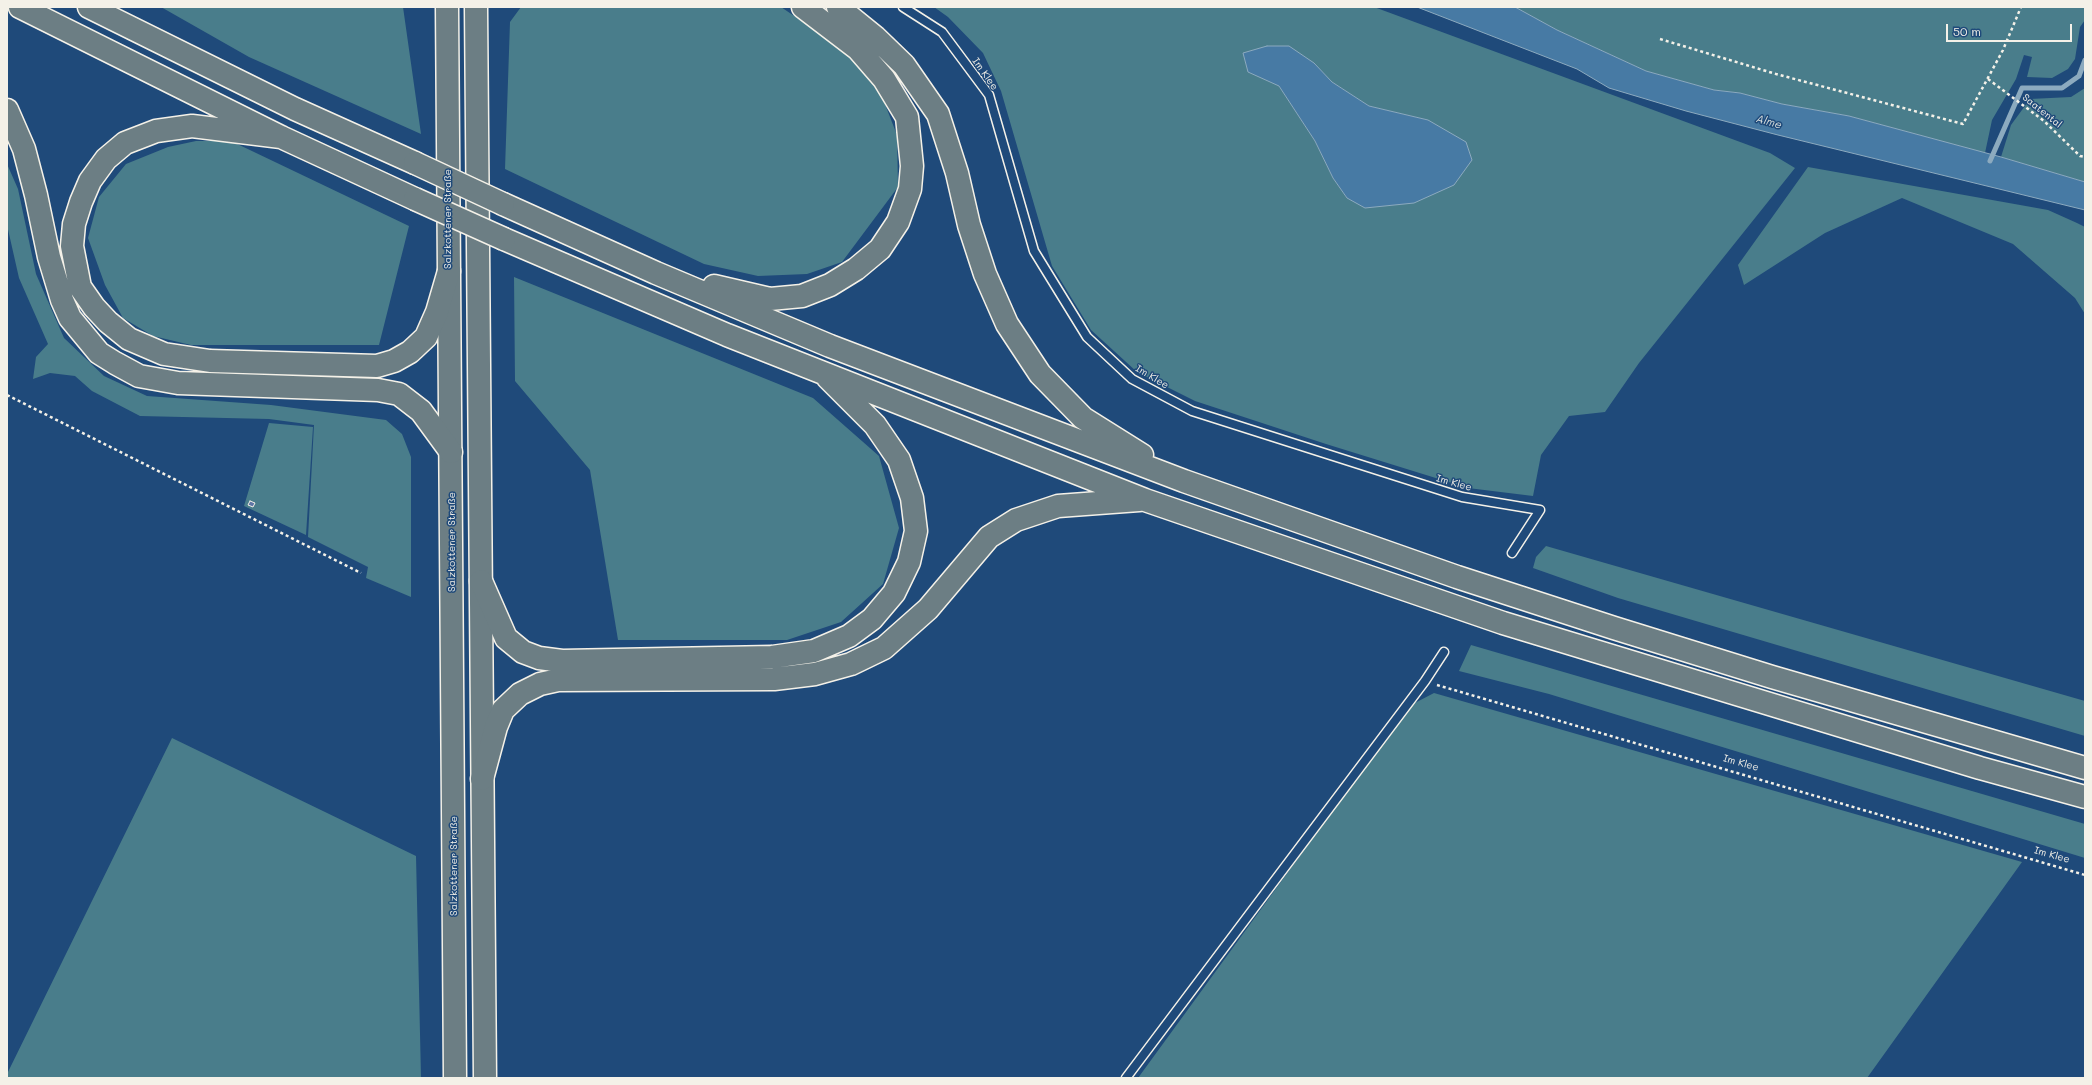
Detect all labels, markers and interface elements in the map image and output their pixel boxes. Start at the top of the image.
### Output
scale bar [1948,16,2074,42]
text: 50 m [1953,23,1981,39]
street label: Im Klee [970,56,1000,92]
street label: Saatental [2020,91,2064,131]
water label: Alme [1755,112,1783,132]
street label: Salzkottener Straße [442,169,454,269]
street label: Im Klee [1133,362,1171,392]
street label: Im Klee [1435,472,1473,494]
street label: Salzkottener Straße [446,492,458,592]
street label: Im Klee [1722,752,1760,774]
street label: Salzkottener Straße [448,816,460,916]
street label: Im Klee [2033,844,2071,866]

